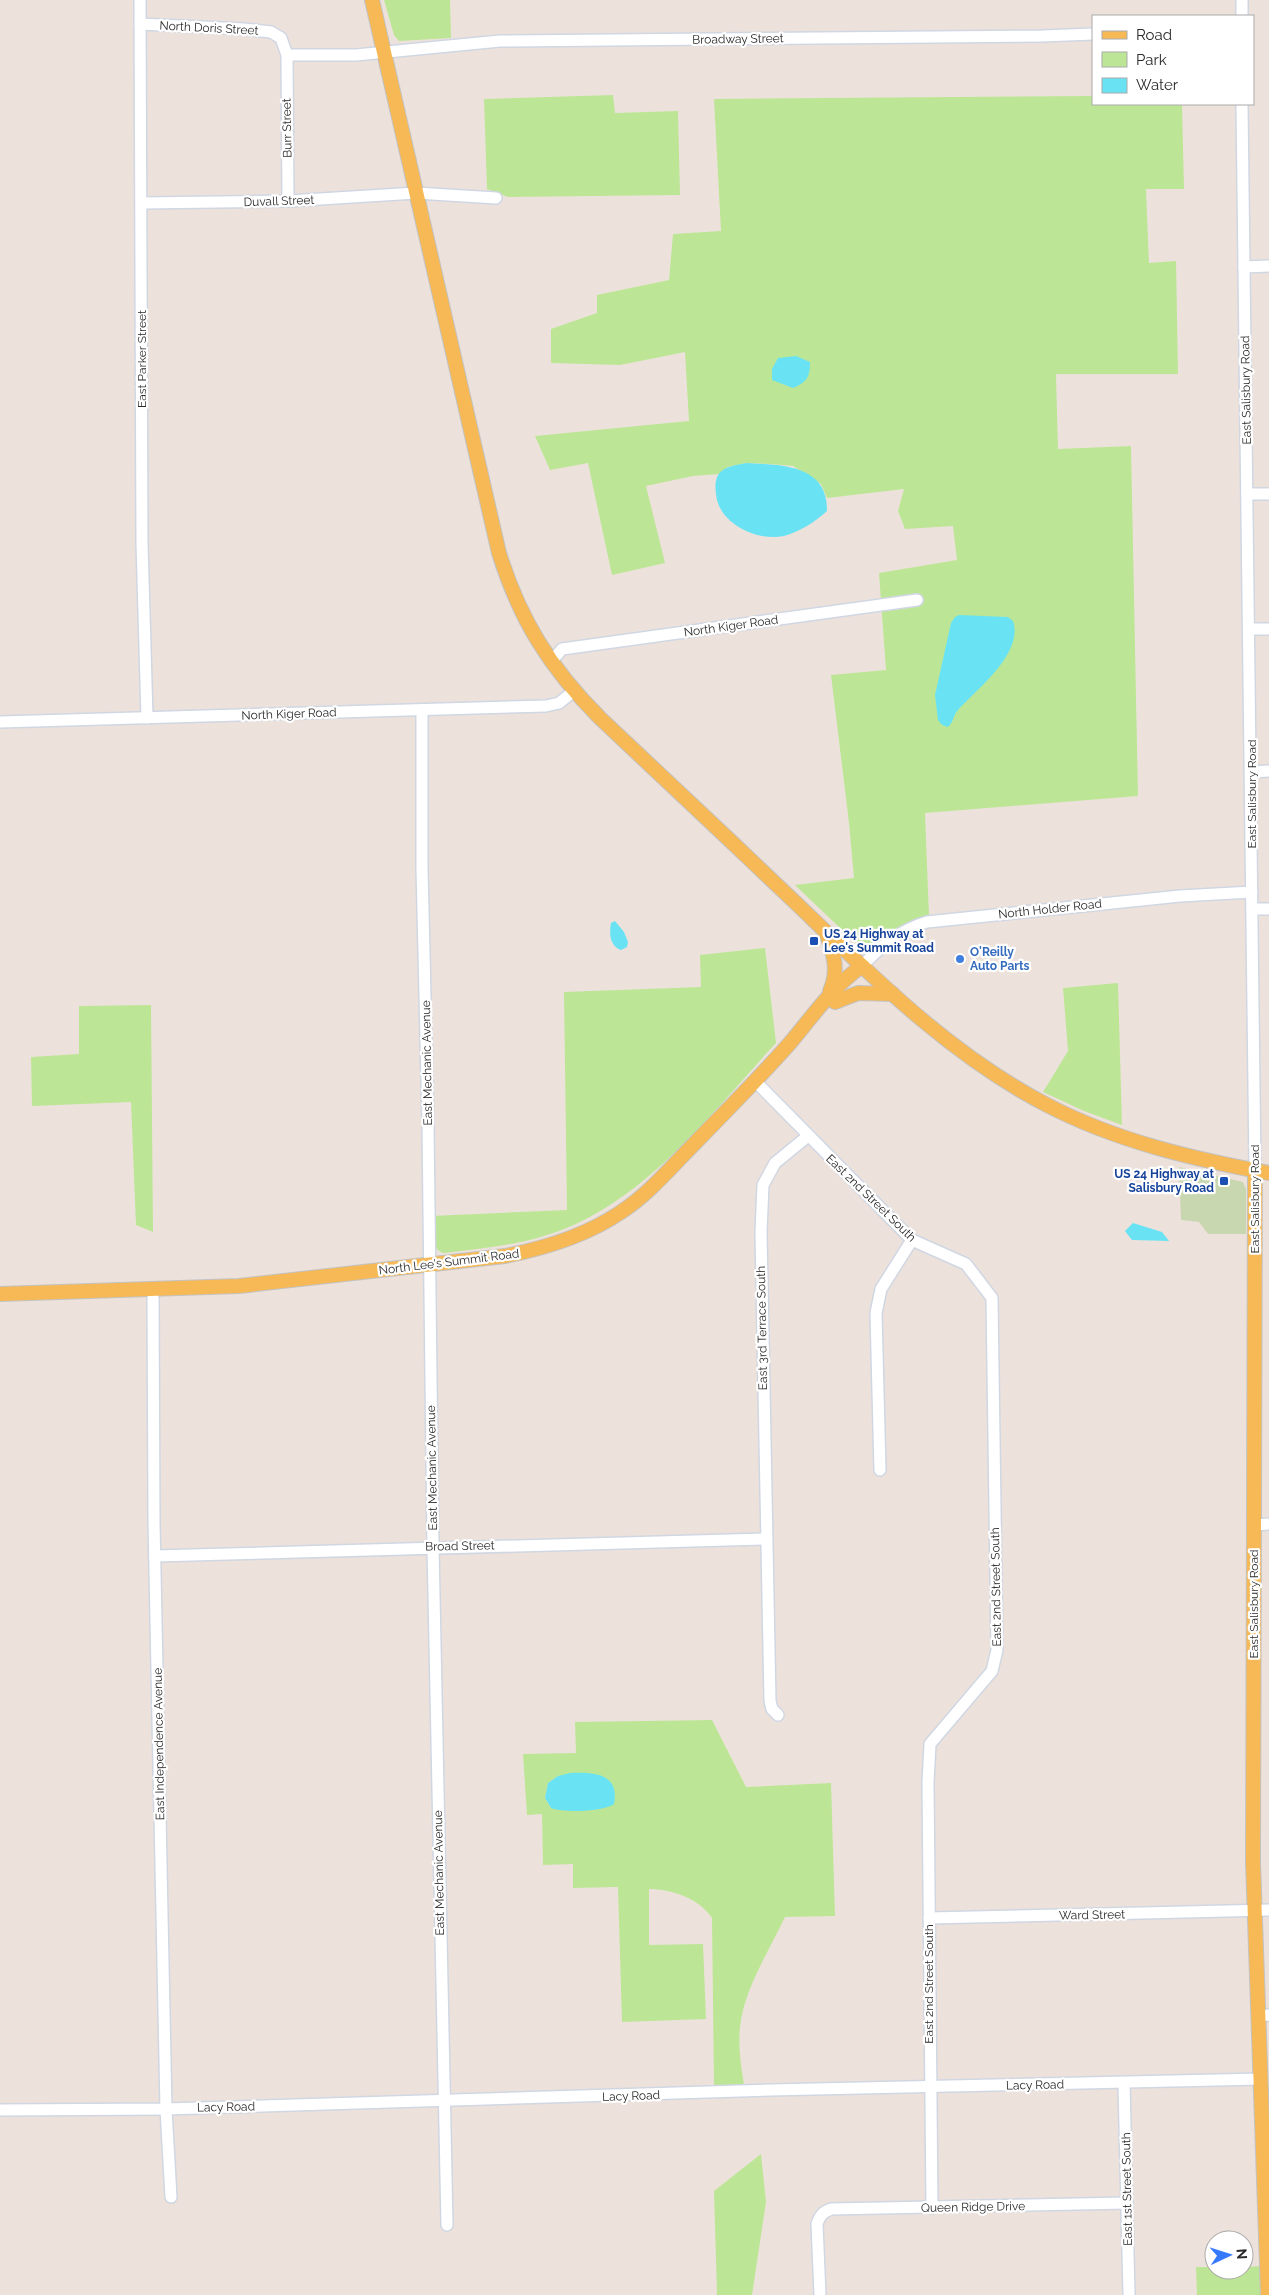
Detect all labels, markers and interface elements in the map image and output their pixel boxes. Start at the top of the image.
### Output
legend [1092,15,1254,105]
street label: North Doris Street [159,18,259,38]
text: Road [1136,26,1172,44]
street label: Broadway Street [692,31,784,47]
text: Park [1136,51,1167,69]
text: Water [1136,76,1179,94]
street label: Burr Street [279,98,295,158]
street label: Duvall Street [243,193,315,209]
street label: East Parker Street [135,310,149,408]
street label: East Salisbury Road [1238,335,1254,445]
street label: North Kiger Road [683,612,779,640]
street label: North Kiger Road [241,705,337,723]
street label: East Salisbury Road [1245,740,1259,848]
street label: North Holder Road [998,897,1102,921]
place label: US 24 Highway at Lee's Summit Road [824,927,934,955]
marker: US 24 Highway at Lee's Summit Road [808,935,820,947]
place label: O'Reilly Auto Parts [970,945,1030,973]
marker: O'Reilly Auto Parts [954,953,966,965]
street label: East Mechanic Avenue [419,1000,435,1126]
street label: East Salisbury Road [1248,1145,1262,1253]
street label: East 2nd Street South [823,1152,919,1244]
place label: US 24 Highway at Salisbury Road [1114,1167,1214,1195]
marker: US 24 Highway at Salisbury Road [1218,1175,1230,1187]
street label: North Lee's Summit Road [378,1246,520,1278]
street label: East 3rd Terrace South [754,1266,770,1390]
street label: East Mechanic Avenue [424,1405,440,1531]
street label: East 2nd Street South [988,1527,1004,1647]
street label: Broad Street [425,1538,495,1554]
street label: East Salisbury Road [1247,1550,1261,1658]
street label: East Independence Avenue [151,1668,167,1820]
street label: East Mechanic Avenue [431,1810,447,1936]
street label: Ward Street [1059,1907,1125,1923]
street label: East 2nd Street South [922,1924,936,2044]
street label: Lacy Road [1006,2077,1064,2093]
street label: Lacy Road [602,2088,660,2104]
street label: Lacy Road [197,2099,255,2115]
street label: East 1st Street South [1119,2132,1135,2246]
street label: Queen Ridge Drive [921,2199,1025,2215]
north arrow [1204,2230,1254,2280]
text: N [1234,2248,1250,2260]

